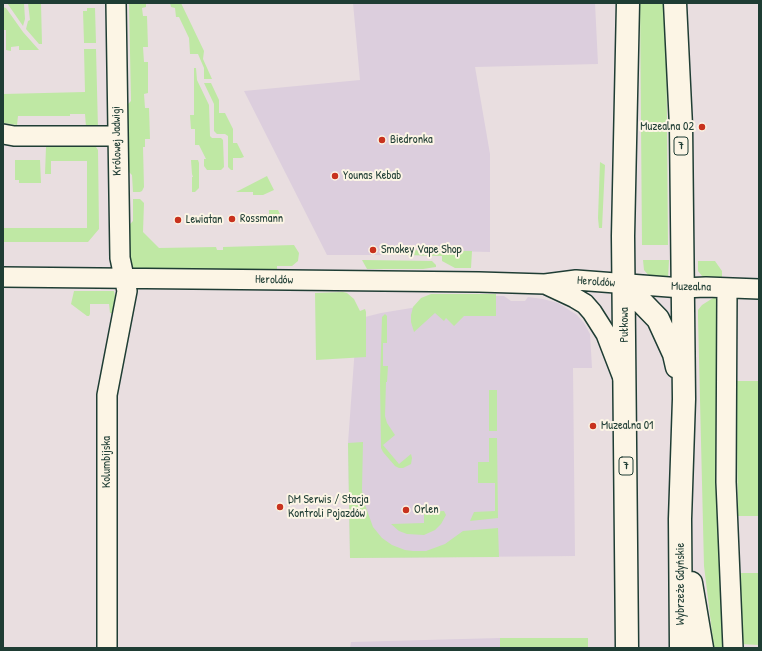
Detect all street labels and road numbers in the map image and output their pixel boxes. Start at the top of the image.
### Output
street label: Królowej Jadwigi [109,106,125,176]
road number: 7 [674,137,688,155]
street label: Heroldów [255,272,293,288]
street label: Heroldów [576,273,616,291]
street label: Muzealna [671,279,711,295]
street label: Pułkowa [618,307,632,343]
street label: Kolumbijska [100,436,114,488]
road number: 7 [619,457,633,475]
street label: Wybrzeże Gdyńskie [674,543,688,625]

